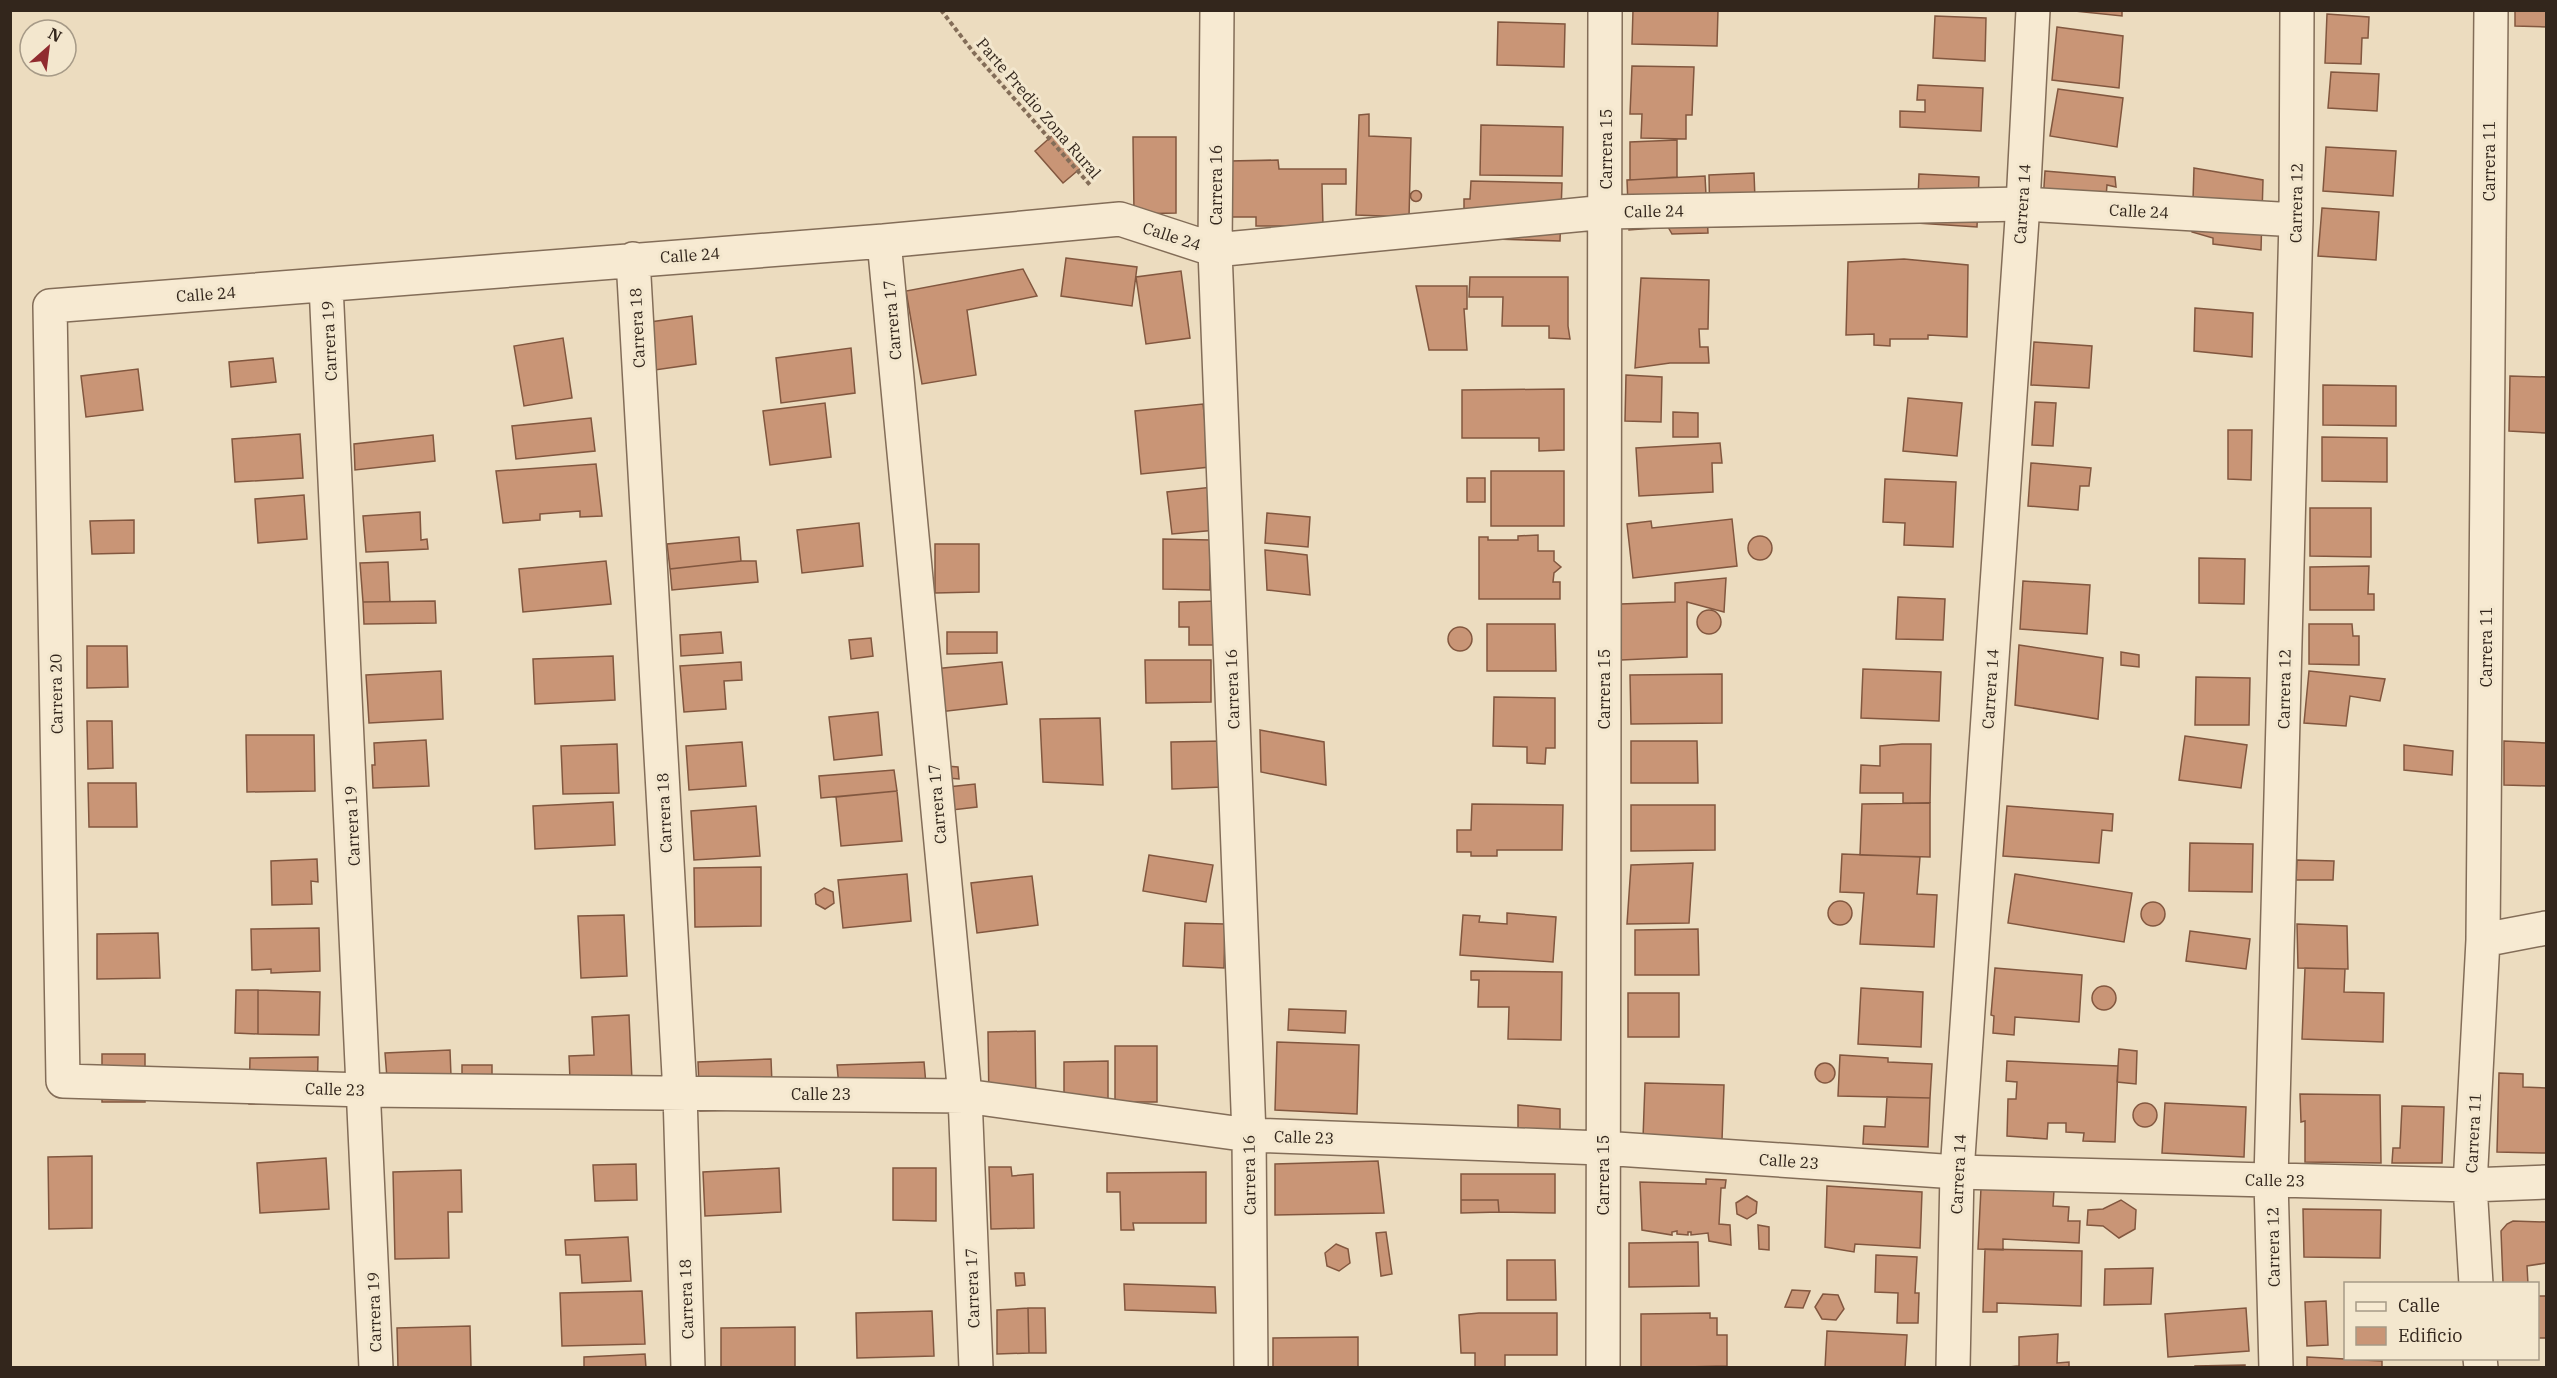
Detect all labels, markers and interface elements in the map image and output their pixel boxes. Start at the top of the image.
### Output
north arrow [18,18,78,78]
text: N [45,23,65,47]
street label: Parte Predio Zona Rural [972,34,1106,183]
street label: Carrera 15 [1596,109,1616,189]
street label: Carrera 11 [2479,121,2499,201]
street label: Carrera 16 [1206,145,1226,225]
street label: Carrera 14 [2009,163,2035,245]
street label: Carrera 12 [2285,163,2307,243]
street label: Calle 24 [2108,199,2170,223]
street label: Calle 24 [1624,200,1684,222]
street label: Calle 24 [1140,217,1204,255]
street label: Calle 24 [659,243,721,267]
street label: Carrera 17 [879,279,905,361]
street label: Calle 24 [175,282,237,306]
street label: Carrera 18 [625,287,649,369]
street label: Carrera 19 [317,300,341,382]
street label: Carrera 11 [2476,607,2496,687]
street label: Carrera 16 [1221,648,1243,730]
street label: Carrera 14 [1977,648,2003,730]
street label: Carrera 15 [1594,649,1614,729]
street label: Carrera 12 [2273,649,2295,729]
street label: Carrera 20 [45,654,67,734]
street label: Carrera 17 [924,763,950,845]
street label: Carrera 18 [652,772,676,854]
street label: Carrera 19 [340,785,364,867]
street label: Calle 23 [305,1078,365,1100]
street label: Calle 23 [791,1084,851,1104]
street label: Carrera 11 [2461,1092,2485,1174]
street label: Calle 23 [1274,1126,1334,1148]
street label: Carrera 14 [1946,1133,1970,1215]
street label: Carrera 16 [1238,1135,1260,1215]
street label: Carrera 15 [1593,1135,1613,1215]
street label: Calle 23 [1758,1149,1820,1173]
street label: Calle 23 [2245,1169,2305,1191]
street label: Carrera 12 [2262,1207,2284,1287]
street label: Carrera 17 [961,1247,983,1329]
street label: Carrera 18 [675,1258,697,1340]
street label: Carrera 19 [363,1271,385,1353]
legend [2344,1282,2539,1360]
text: Calle [2398,1294,2440,1317]
text: Edificio [2398,1324,2462,1347]

